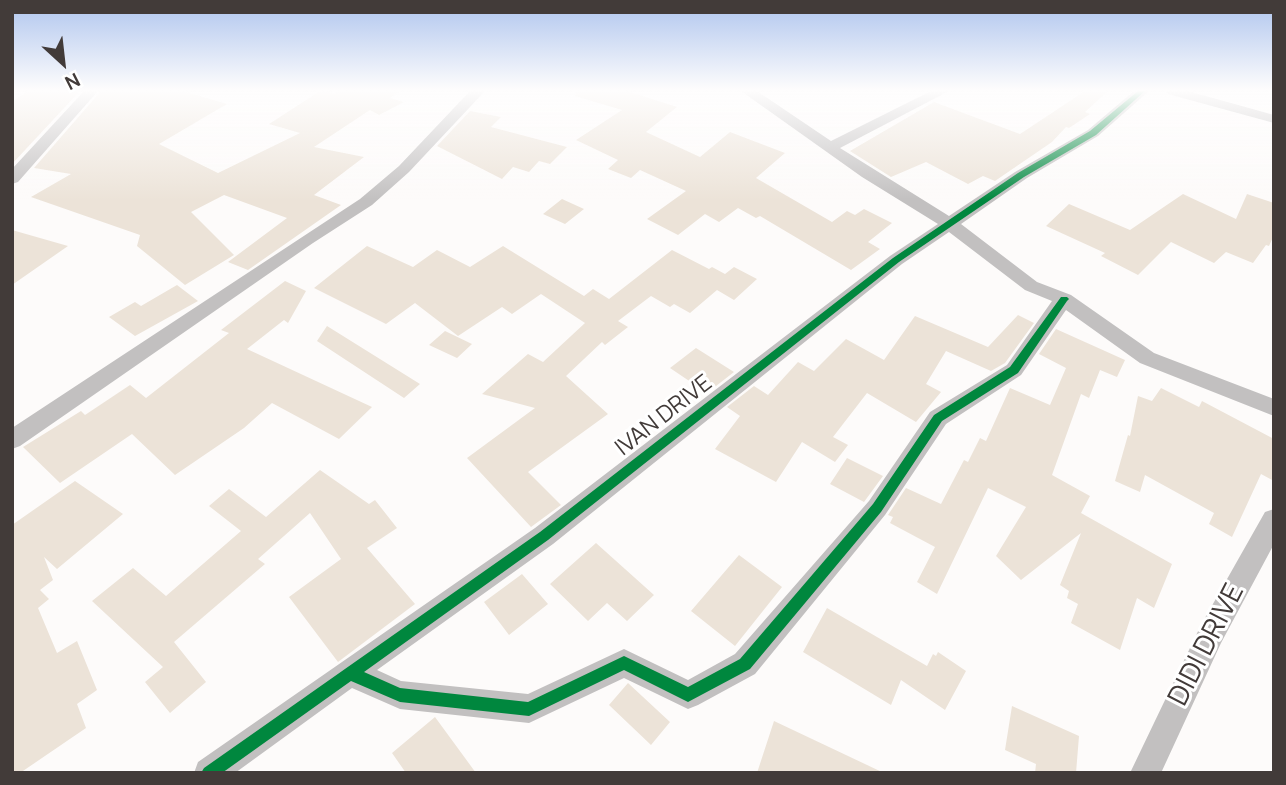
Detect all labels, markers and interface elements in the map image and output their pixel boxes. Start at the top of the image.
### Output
north arrow [28,28,98,98]
text: N [61,67,85,96]
street label: IVAN DRIVE [610,370,718,462]
street label: DIDI DRIVE [1162,579,1252,711]

